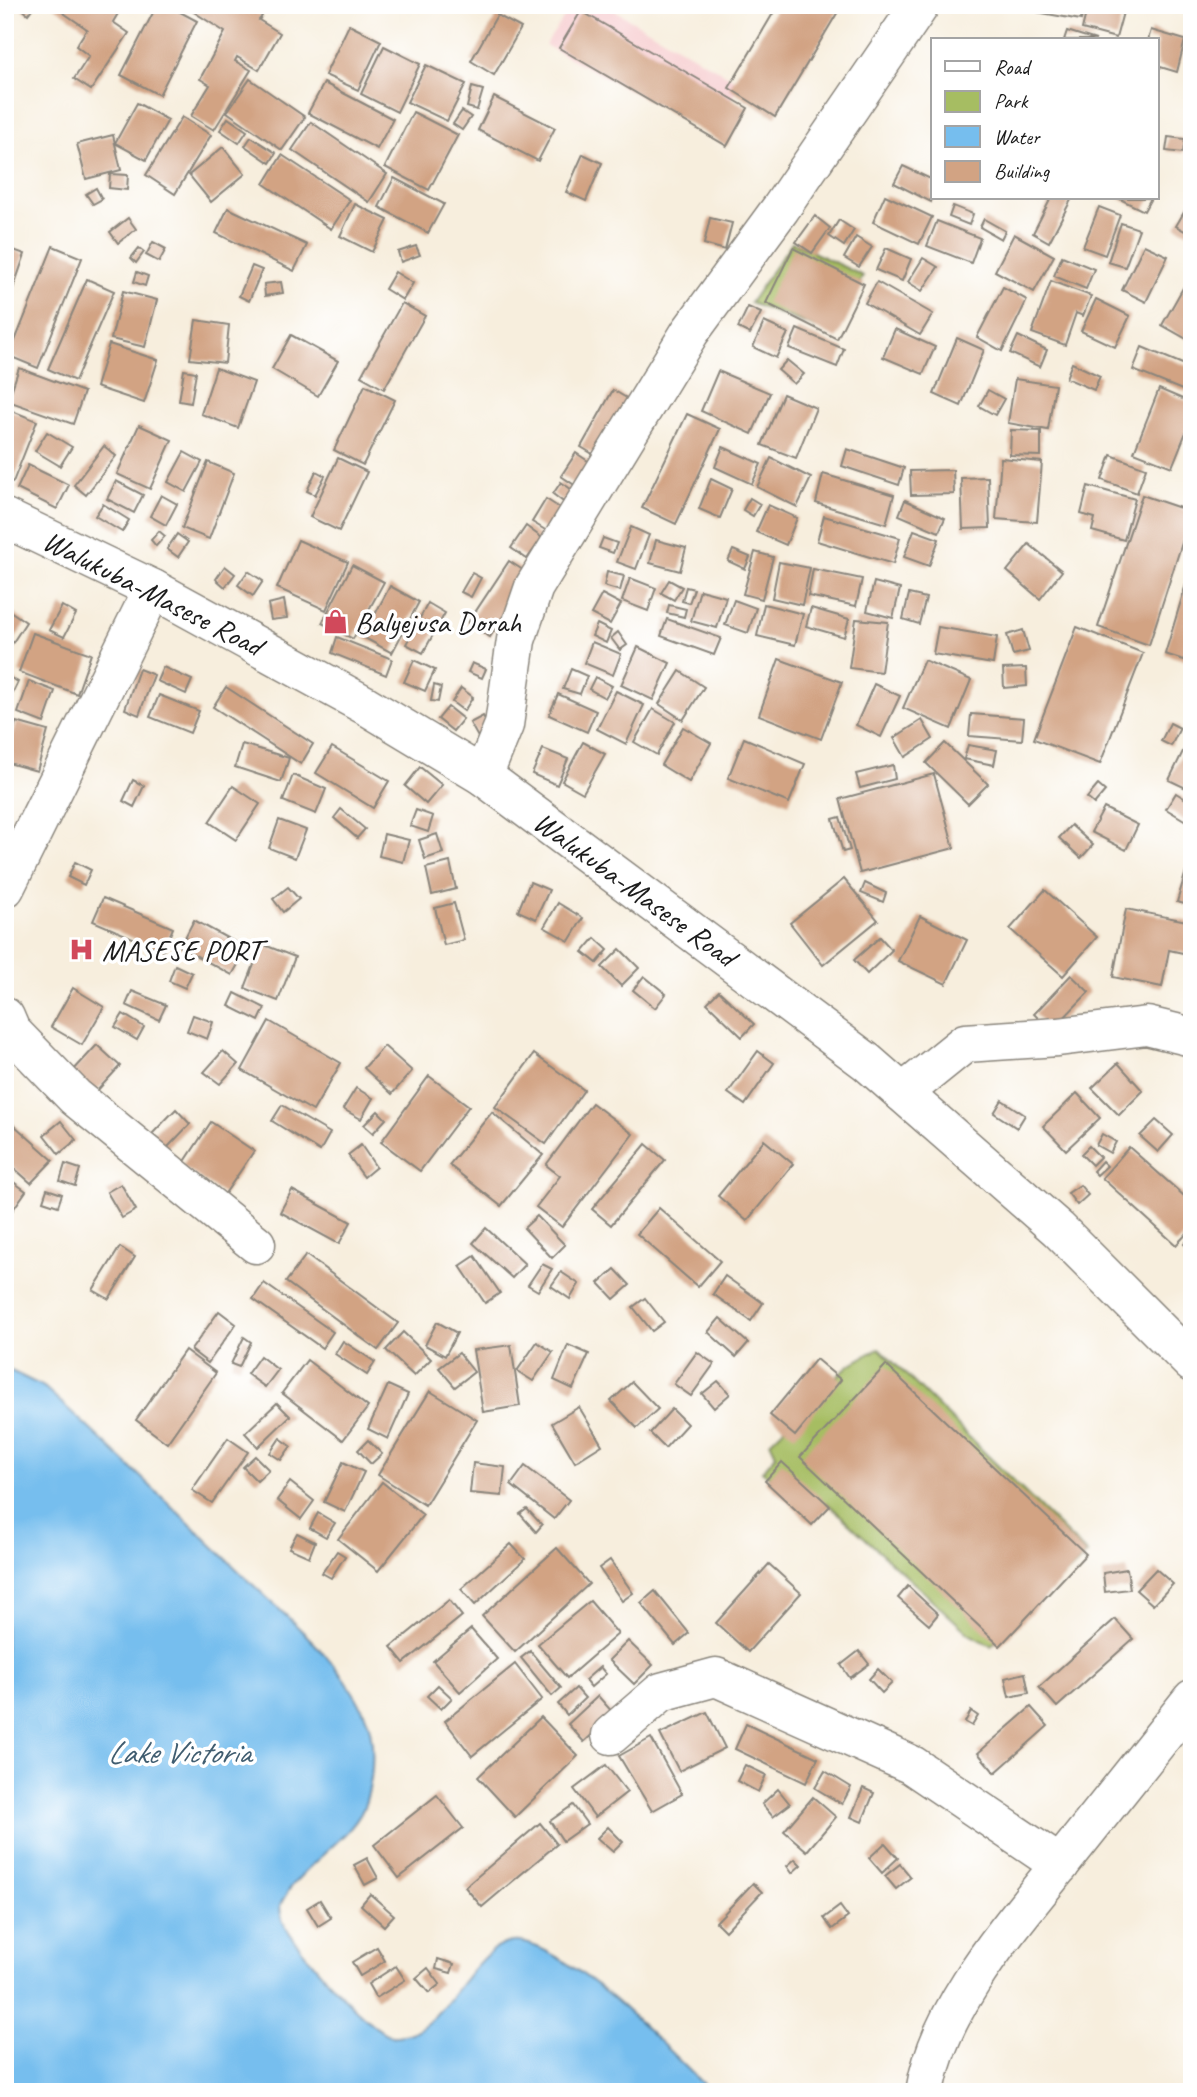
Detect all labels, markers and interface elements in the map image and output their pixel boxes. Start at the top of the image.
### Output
legend [931,38,1158,200]
text: Road [994,54,1033,80]
text: Park [994,88,1029,114]
text: Water [994,124,1041,150]
text: Building [994,158,1051,184]
street label: Walukuba-Masese Road [37,521,273,667]
place label: Balyejusa Dorah [355,603,522,641]
shop icon: Balyejusa Dorah [321,608,349,636]
street label: Walukuba-Masese Road [526,803,747,978]
place label: MASESE PORT [102,931,268,969]
hospital icon: MASESE PORT [68,936,96,964]
water label: Lake Victoria [108,1732,254,1773]

